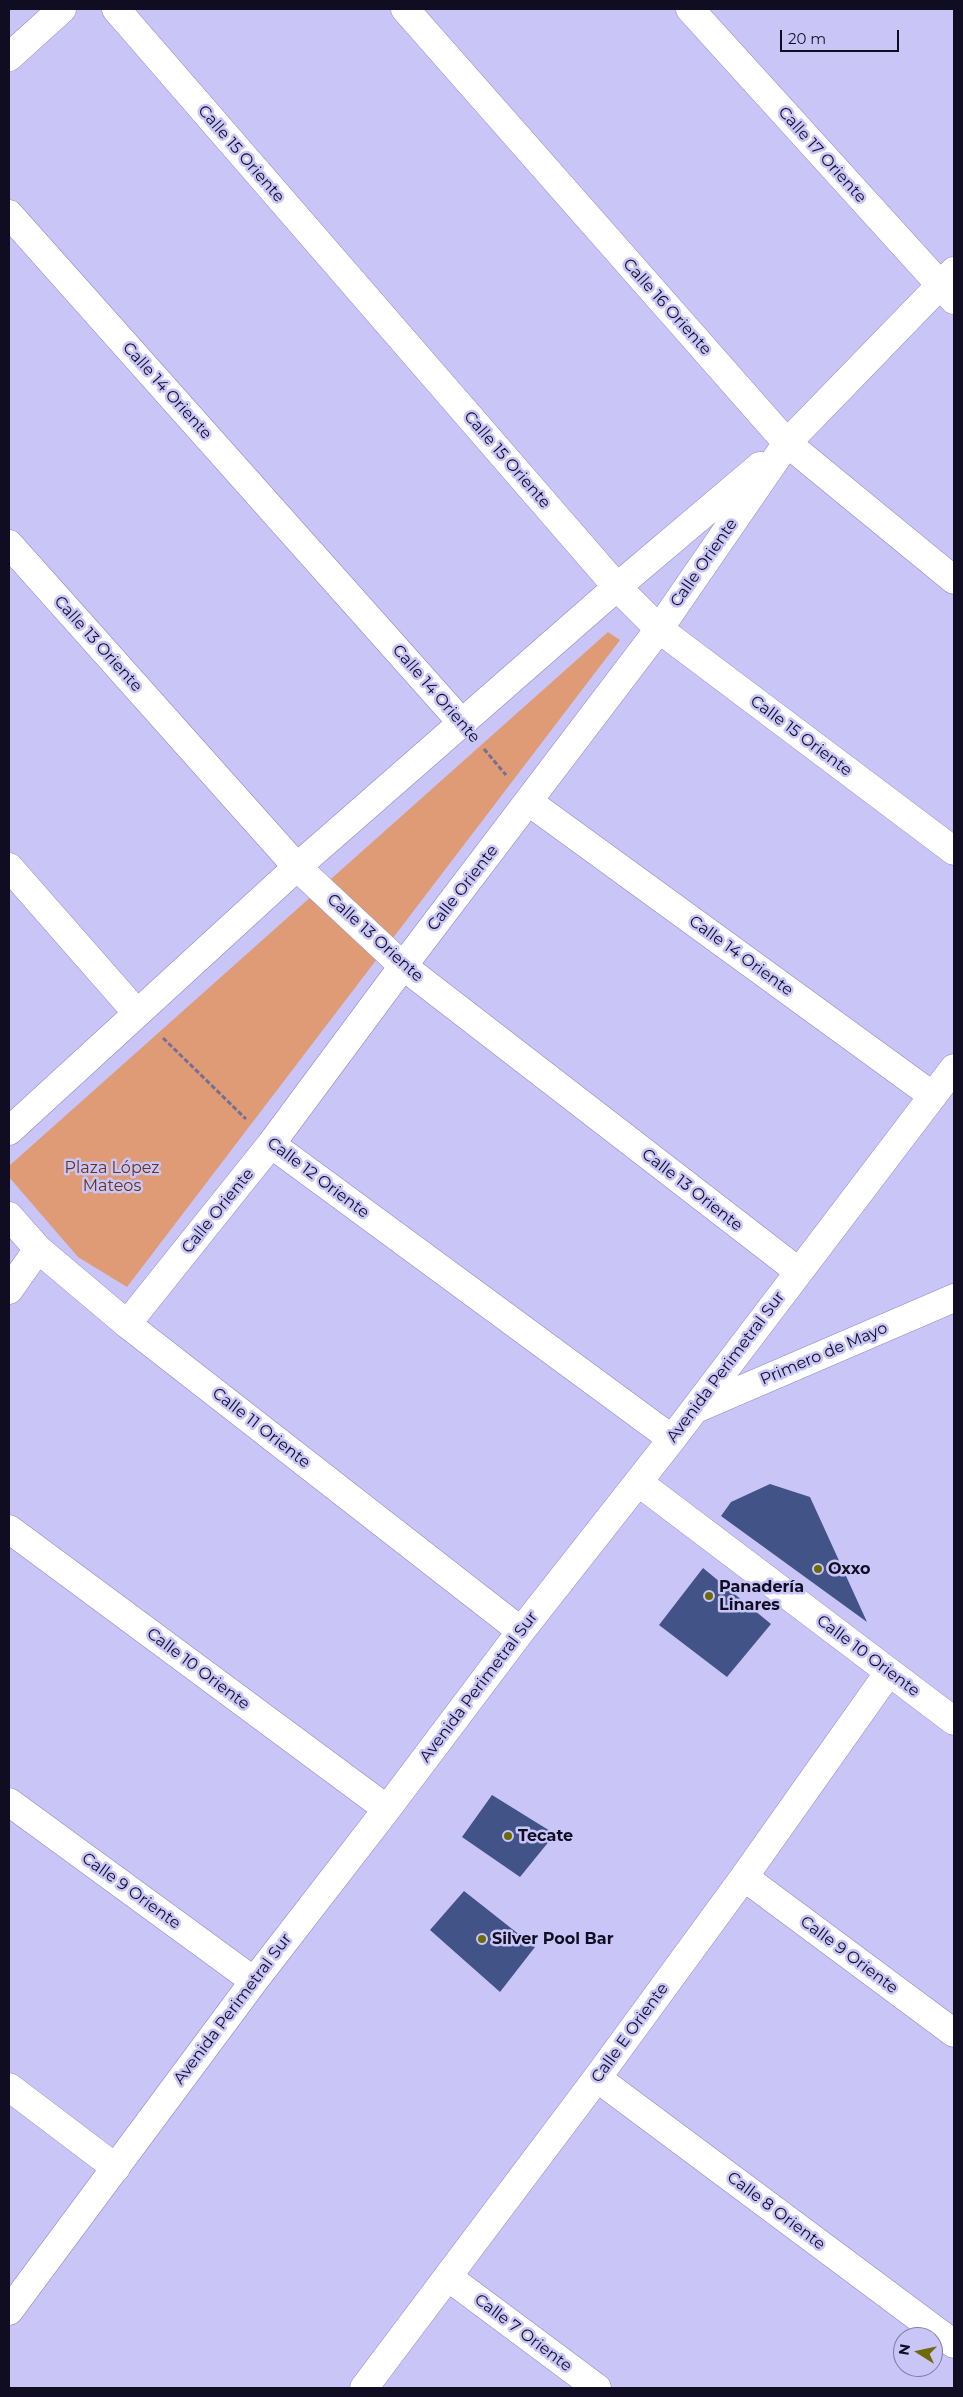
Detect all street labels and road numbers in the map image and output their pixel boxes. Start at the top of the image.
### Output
street label: Calle 15 Oriente [194,101,288,207]
street label: Calle 17 Oriente [774,103,870,207]
street label: Calle 16 Oriente [619,255,715,359]
street label: Calle 14 Oriente [118,338,216,444]
street label: Calle 15 Oriente [460,407,554,513]
street label: Calle Oriente [666,515,742,611]
street label: Calle 13 Oriente [50,592,146,696]
street label: Calle 14 Oriente [388,641,484,747]
street label: Calle 15 Oriente [746,691,856,781]
street label: Calle Oriente [424,841,502,935]
street label: Calle 13 Oriente [323,890,427,986]
street label: Calle 14 Oriente [685,912,797,1000]
street label: Calle 12 Oriente [263,1133,373,1223]
street label: Calle 13 Oriente [638,1145,746,1235]
street label: Calle Oriente [178,1165,258,1257]
street label: Avenida Perimetral Sur [663,1288,789,1446]
street label: Primero de Mayo [757,1319,891,1389]
street label: Calle 11 Oriente [208,1384,314,1472]
street label: Avenida Perimetral Sur [416,1608,542,1766]
street label: Calle 10 Oriente [813,1611,923,1701]
street label: Calle 10 Oriente [143,1624,253,1714]
street label: Calle 9 Oriente [78,1849,184,1933]
street label: Calle 9 Oriente [796,1912,902,1998]
street label: Avenida Perimetral Sur [170,1930,296,2088]
street label: Calle E Oriente [587,1979,673,2087]
street label: Calle 8 Oriente [723,2168,829,2254]
street label: Calle 7 Oriente [470,2290,576,2376]

